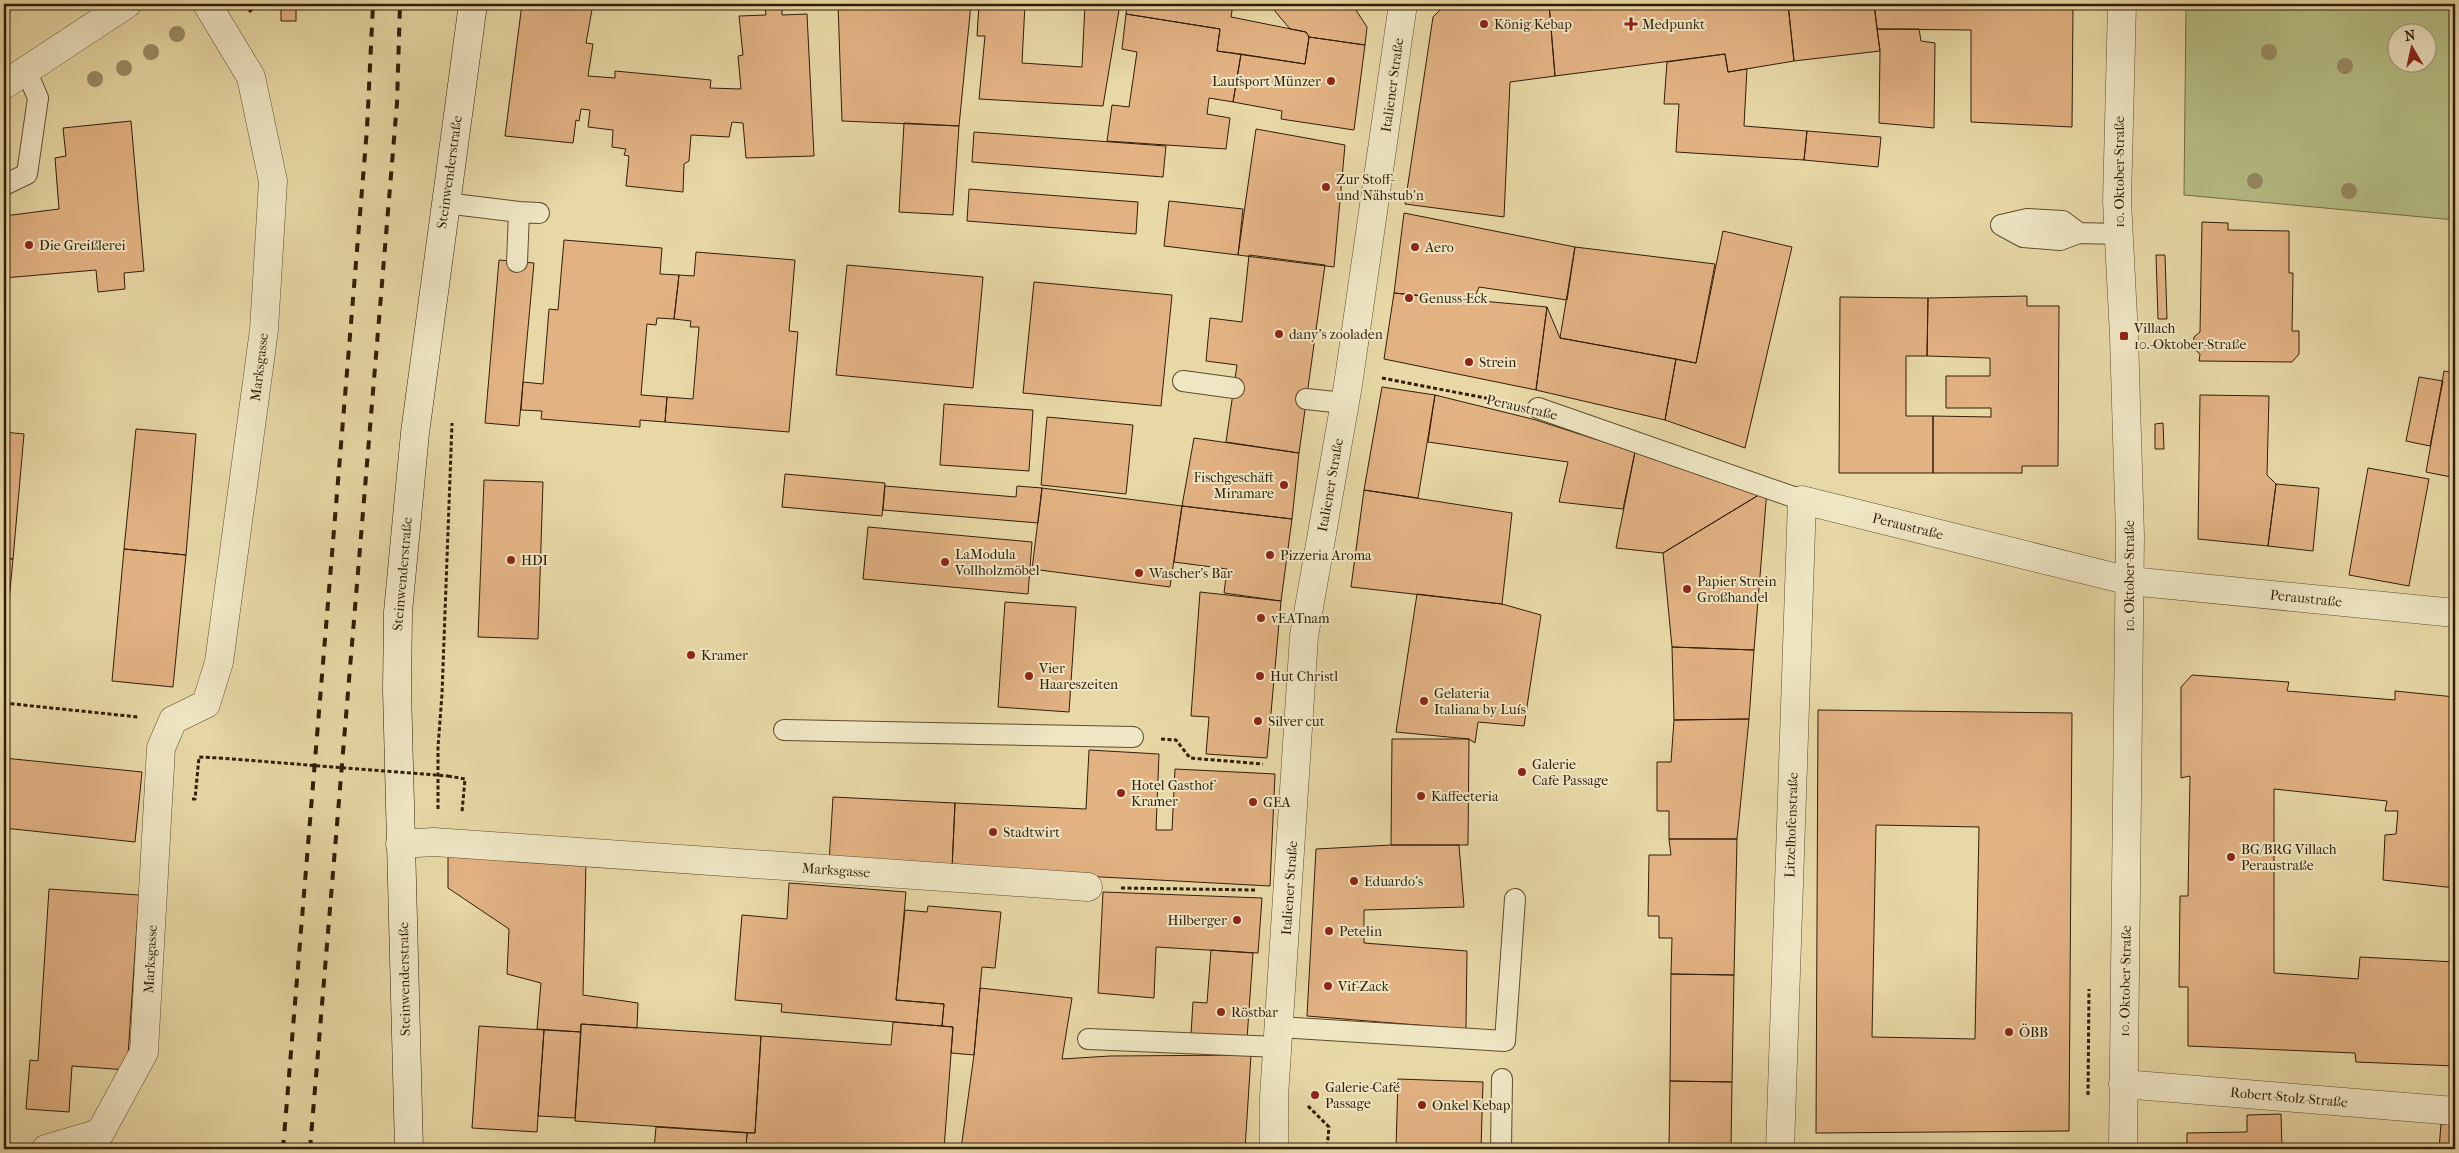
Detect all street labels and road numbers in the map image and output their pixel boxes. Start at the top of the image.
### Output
street label: Italiener Straße [1377,37,1408,133]
street label: Steinwenderstraße [433,114,466,230]
street label: 10. Oktober-Straße [2111,116,2128,228]
street label: Marksgasse [247,332,272,402]
street label: Peraustraße [1485,391,1559,424]
street label: Italiener Straße [1314,437,1347,533]
street label: Peraustraße [1871,509,1945,544]
street label: Steinwenderstraße [389,516,416,632]
street label: 10. Oktober-Straße [2121,520,2138,632]
street label: Peraustraße [2269,586,2343,611]
street label: Litzelhofenstraße [1781,772,1802,878]
street label: Italiener Straße [1278,840,1301,936]
street label: Marksgasse [801,860,871,881]
street label: Steinwenderstraße [395,922,414,1036]
street label: Marksgasse [140,924,161,994]
street label: 10. Oktober-Straße [2116,925,2135,1037]
street label: Robert-Stolz-Straße [2229,1084,2349,1111]

